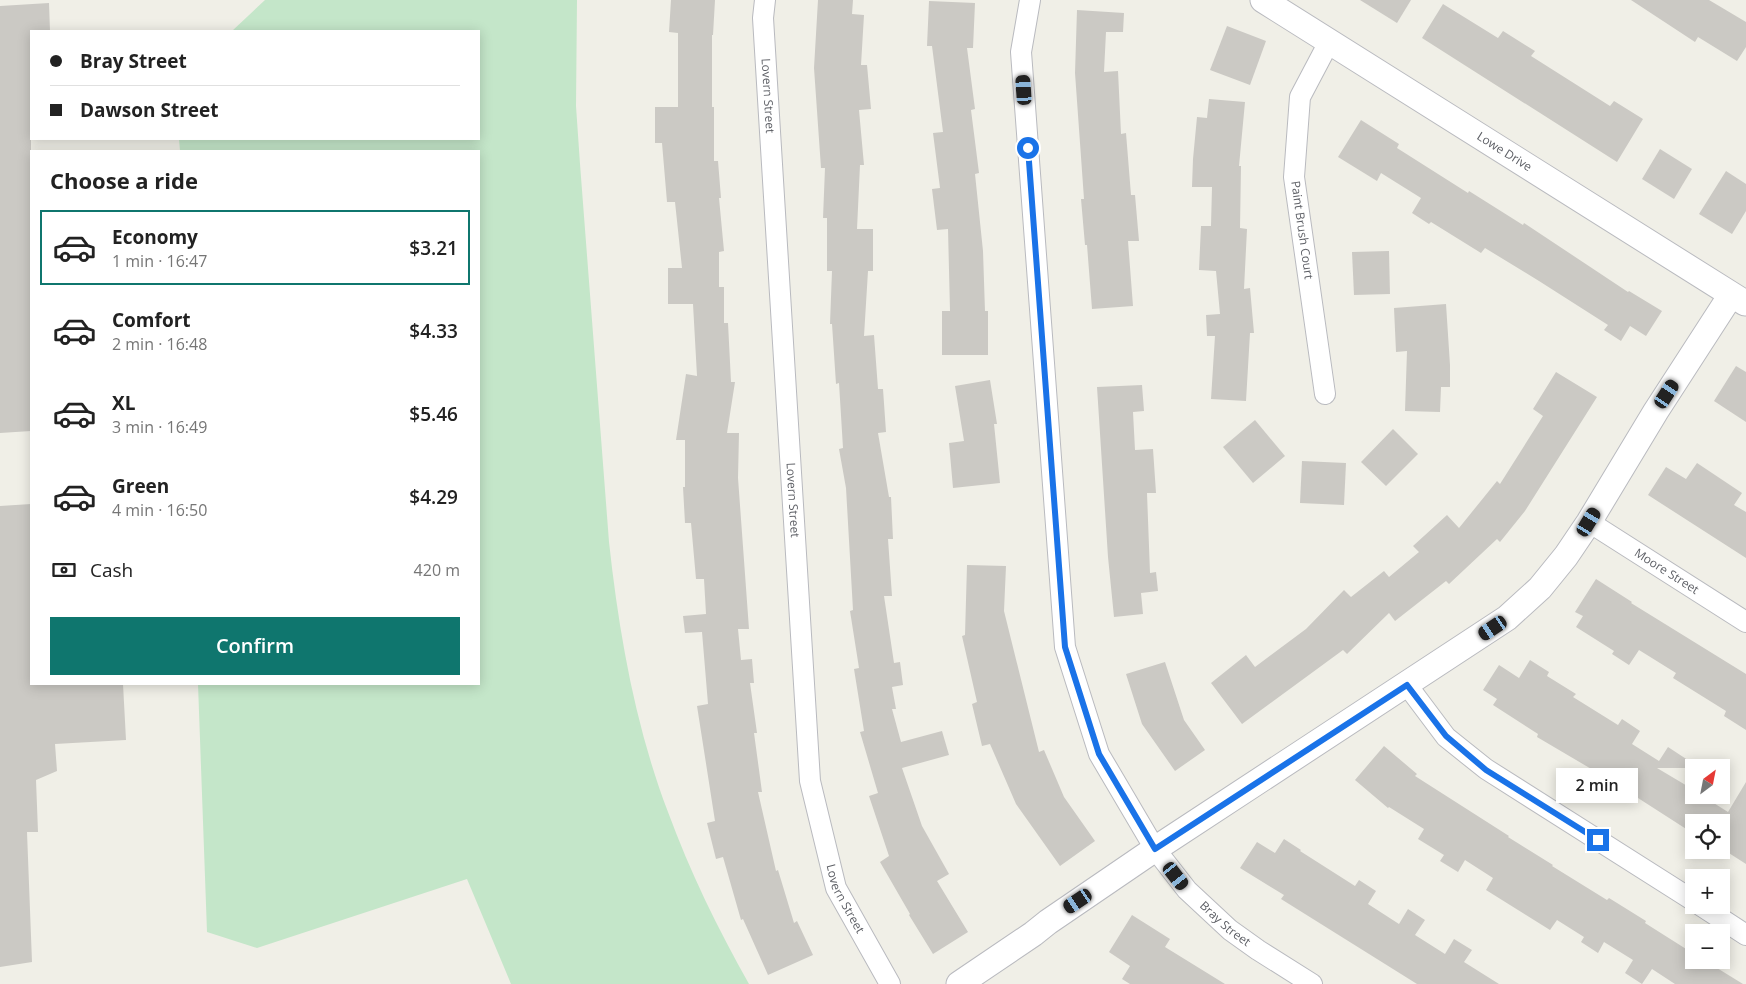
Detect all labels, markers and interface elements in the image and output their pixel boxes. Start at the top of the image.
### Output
text: Bray Street [80,48,187,74]
street label: Lovern Street [757,58,779,134]
car [1015,75,1032,105]
text: Dawson Street [80,97,218,123]
street label: Lowe Drive [1474,128,1536,175]
route start [1017,137,1039,159]
text: Choose a ride [50,165,198,195]
street label: Paint Brush Court [1287,180,1318,280]
text: Economy [112,224,198,250]
icon: car [52,225,97,270]
text: $3.21 [409,235,458,261]
text: 1 min · 16:47 [112,250,207,272]
text: Comfort [112,307,191,333]
icon: car [52,308,97,353]
text: $4.33 [409,318,458,344]
text: 2 min · 16:48 [112,333,207,355]
car [1652,377,1681,411]
text: XL [112,390,135,416]
icon: car [52,391,97,436]
text: $5.46 [409,401,458,427]
text: 3 min · 16:49 [112,416,207,438]
street label: Lovern Street [782,462,804,538]
text: Green [112,473,169,499]
icon: car [52,474,97,519]
text: $4.29 [409,484,458,510]
text: 4 min · 16:50 [112,499,207,521]
car [1574,505,1603,539]
street label: Moore Street [1631,544,1702,598]
icon: cash [50,556,78,584]
text: Cash [90,557,133,583]
text: 420 m [414,559,460,581]
car [1476,613,1509,643]
button: Confirm [50,617,460,675]
north arrow [1685,759,1730,804]
map controls [1685,759,1730,969]
callout: 2 min [1557,768,1639,802]
text: 2 min [1575,774,1619,796]
button: locate [1685,814,1730,859]
route end [1587,829,1609,851]
car [1160,860,1191,892]
street label: Lovern Street [822,862,869,936]
button: + [1685,869,1730,914]
car [1061,886,1094,916]
street label: Bray Street [1196,897,1254,950]
button: − [1685,924,1730,969]

